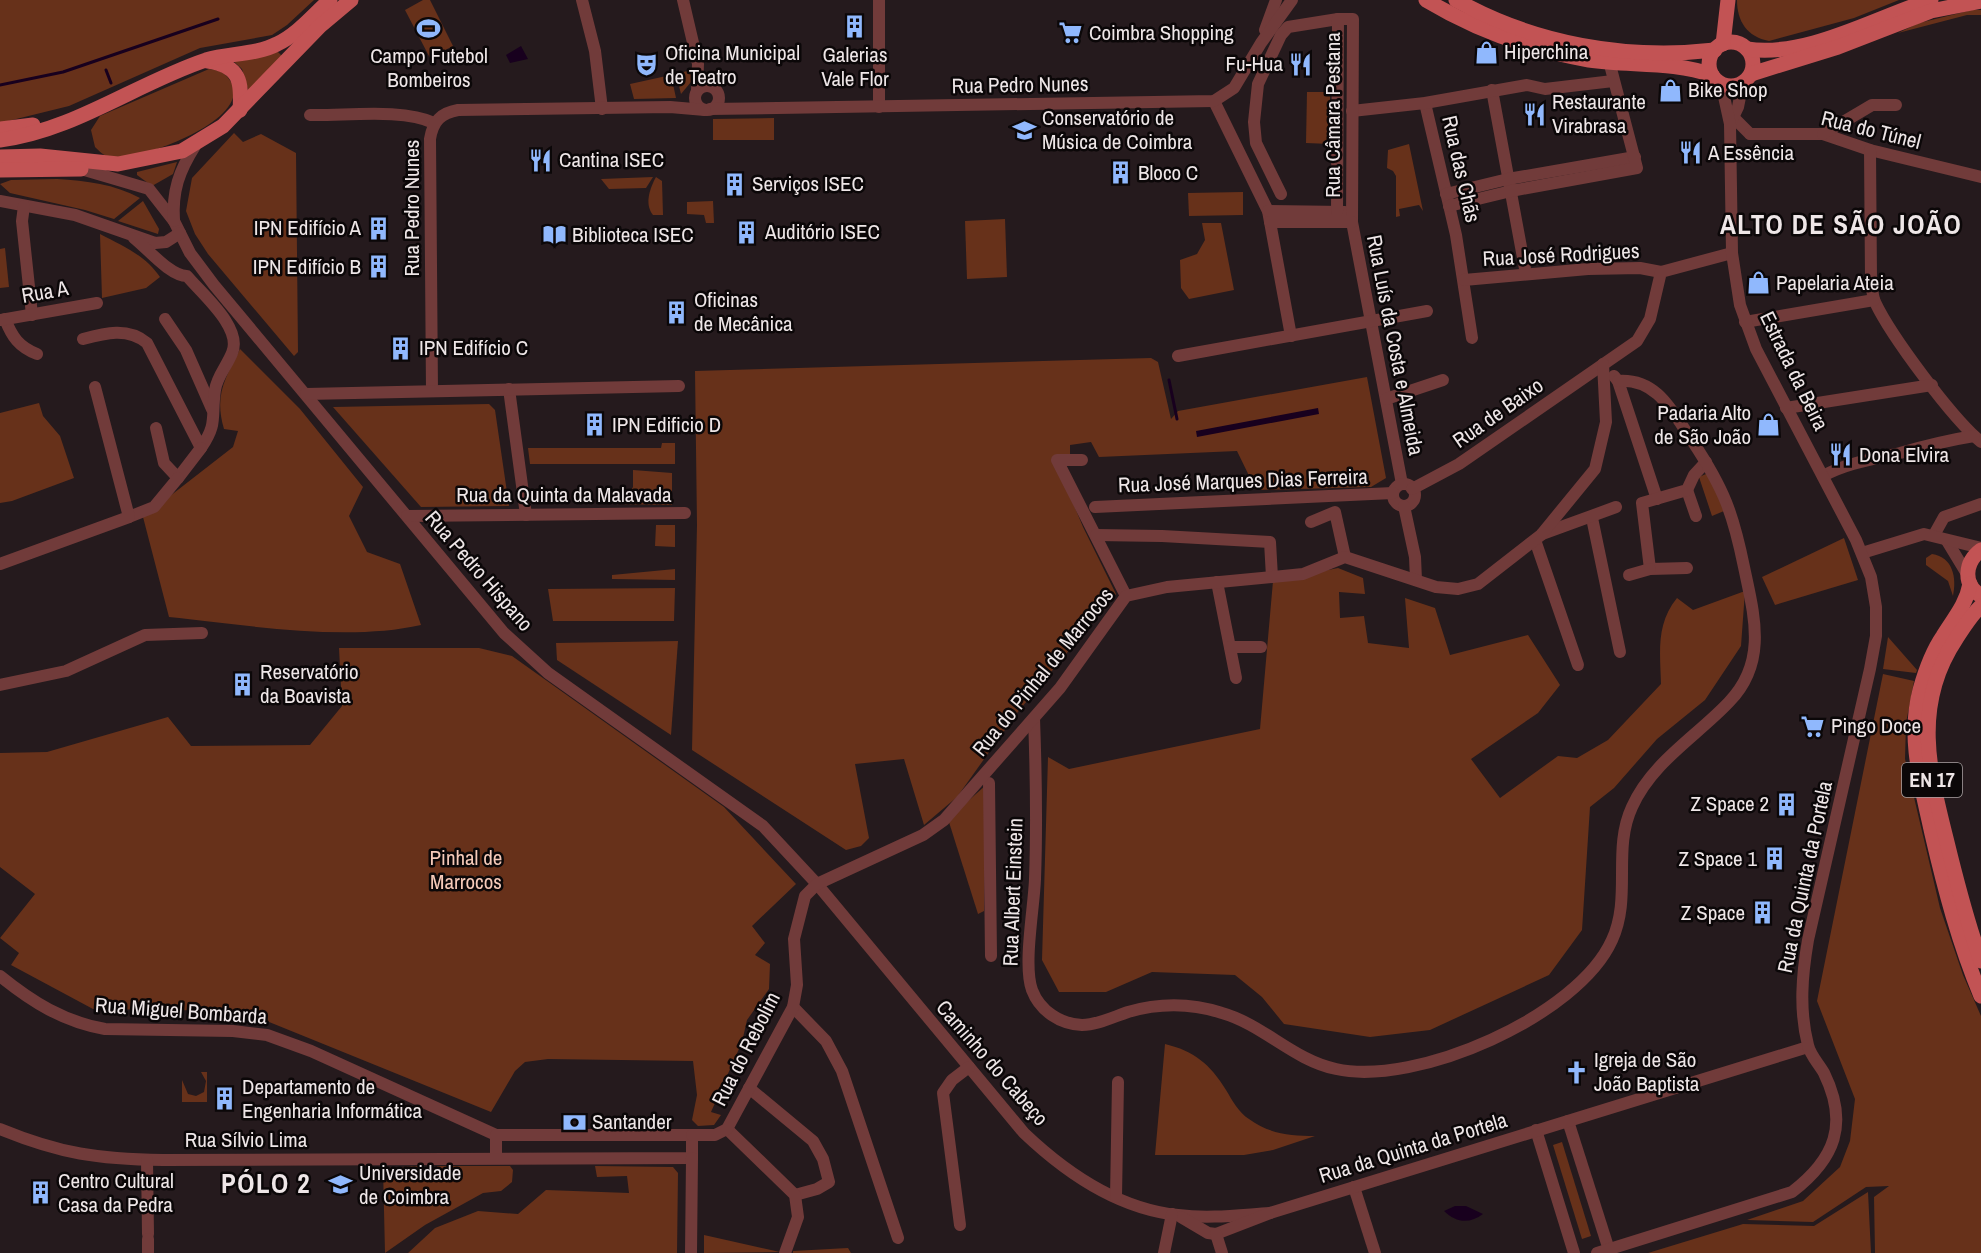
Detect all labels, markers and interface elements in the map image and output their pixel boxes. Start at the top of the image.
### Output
building icon: Galerias Vale Flor [842,14,868,40]
sports icon: Campo Futebol Bombeiros [416,15,442,41]
place label: Coimbra Shopping [1089,18,1234,47]
supermarket icon: Coimbra Shopping [1058,20,1084,46]
street label: Rua Câmara Pestana [1318,32,1347,198]
place label: Hiperchina [1504,37,1589,66]
place label: Oficina Municipal de Teatro [665,38,800,91]
shop icon: Hiperchina [1473,39,1499,65]
place label: Galerias Vale Flor [821,40,889,93]
place label: Campo Futebol Bombeiros [370,41,488,94]
place label: Fu-Hua [1226,49,1283,78]
restaurant icon: Fu-Hua [1288,51,1314,77]
theatre icon: Oficina Municipal de Teatro [634,52,660,78]
street label: Rua Pedro Nunes [951,69,1089,100]
place label: Bike Shop [1688,75,1767,104]
shop icon: Bike Shop [1657,77,1683,103]
place label: Restaurante Virabrasa [1552,87,1646,140]
restaurant icon: Restaurante Virabrasa [1521,101,1547,127]
place label: Conservatório de Música de Coimbra [1042,103,1193,156]
street label: Rua do Túnel [1818,103,1924,156]
street label: Rua das Chãs [1435,112,1488,225]
school or university icon: Conservatório de Música de Coimbra [1011,117,1037,143]
place label: A Essência [1707,138,1795,167]
street label: Rua Pedro Nunes [397,140,426,276]
restaurant icon: A Essência [1677,140,1703,166]
place label: Cantina ISEC [559,145,664,174]
restaurant icon: Cantina ISEC [528,147,554,173]
place label: Bloco C [1138,158,1198,187]
building icon: Bloco C [1107,160,1133,186]
place label: Serviços ISEC [752,169,864,198]
building icon: Serviços ISEC [721,171,747,197]
district label: ALTO DE SÃO JOÃO [1720,206,1962,242]
place label: IPN Edifício A [254,213,362,242]
building icon: IPN Edifício A [366,215,392,241]
place label: Auditório ISEC [764,217,880,246]
building icon: Auditório ISEC [734,219,760,245]
place label: Biblioteca ISEC [572,220,694,249]
library icon: Biblioteca ISEC [541,222,567,248]
street label: Rua Luís da Costa e Almeida [1360,232,1431,458]
street label: Rua José Rodrigues [1482,236,1640,273]
place label: IPN Edifício B [253,252,361,281]
building icon: IPN Edifício B [366,254,392,280]
place label: Papelaria Ateia [1776,268,1894,297]
shop icon: Papelaria Ateia [1745,270,1771,296]
street label: Rua A [19,273,71,310]
place label: Oficinas de Mecânica [694,285,793,338]
building icon: Oficinas de Mecânica [663,299,689,325]
street label: Estrada da Beira [1753,306,1836,436]
place label: IPN Edifício C [419,333,528,362]
building icon: IPN Edifício C [388,335,414,361]
street label: Rua de Baixo [1447,371,1549,454]
place label: Padaria Alto de São João [1654,398,1751,451]
place label: IPN Edificio D [612,410,721,439]
building icon: IPN Edificio D [581,412,607,438]
shop icon: Padaria Alto de São João [1756,412,1782,438]
place label: Dona Elvira [1859,440,1949,469]
restaurant icon: Dona Elvira [1828,442,1854,468]
street label: Rua José Marques Dias Ferreira [1118,462,1369,499]
street label: Rua da Quinta da Malavada [456,480,672,509]
street label: Rua Pedro Hispano [419,504,540,637]
street label: Rua do Pinhal de Marrocos [965,581,1120,762]
place label: Reservatório da Boavista [260,657,359,710]
building icon: Reservatório da Boavista [229,671,255,697]
place label: Pingo Doce [1831,711,1921,740]
supermarket icon: Pingo Doce [1800,713,1826,739]
road number: EN 17 [1902,763,1962,797]
street label: Rua da Quinta da Portela [1770,778,1839,975]
place label: Z Space 2 [1691,789,1769,818]
building icon: Z Space 2 [1774,791,1800,817]
street label: Rua Albert Einstein [995,817,1030,967]
park label: Pinhal de Marrocos [430,843,502,896]
place label: Z Space 1 [1679,844,1757,873]
building icon: Z Space 1 [1762,846,1788,872]
place label: Z Space [1681,898,1745,927]
building icon: Z Space [1750,900,1776,926]
street label: Rua do Rebolim [704,987,787,1111]
street label: Rua Miguel Bombarda [94,990,268,1031]
street label: Caminho do Cabeço [930,994,1055,1132]
place label: Igreja de São João Baptista [1594,1045,1700,1098]
church icon: Igreja de São João Baptista [1563,1059,1589,1085]
place label: Departamento de Engenharia Informática [242,1072,422,1125]
building icon: Departamento de Engenharia Informática [211,1086,237,1112]
street label: Rua da Quinta da Portela [1315,1105,1511,1190]
place label: Santander [592,1107,672,1136]
bank icon: Santander [561,1109,587,1135]
street label: Rua Sílvio Lima [185,1125,308,1154]
place label: Universidade de Coimbra [359,1158,461,1211]
district label: PÓLO 2 [221,1165,311,1201]
place label: Centro Cultural Casa da Pedra [58,1166,174,1219]
school or university icon: Universidade de Coimbra [328,1172,354,1198]
building icon: Centro Cultural Casa da Pedra [27,1180,53,1206]

